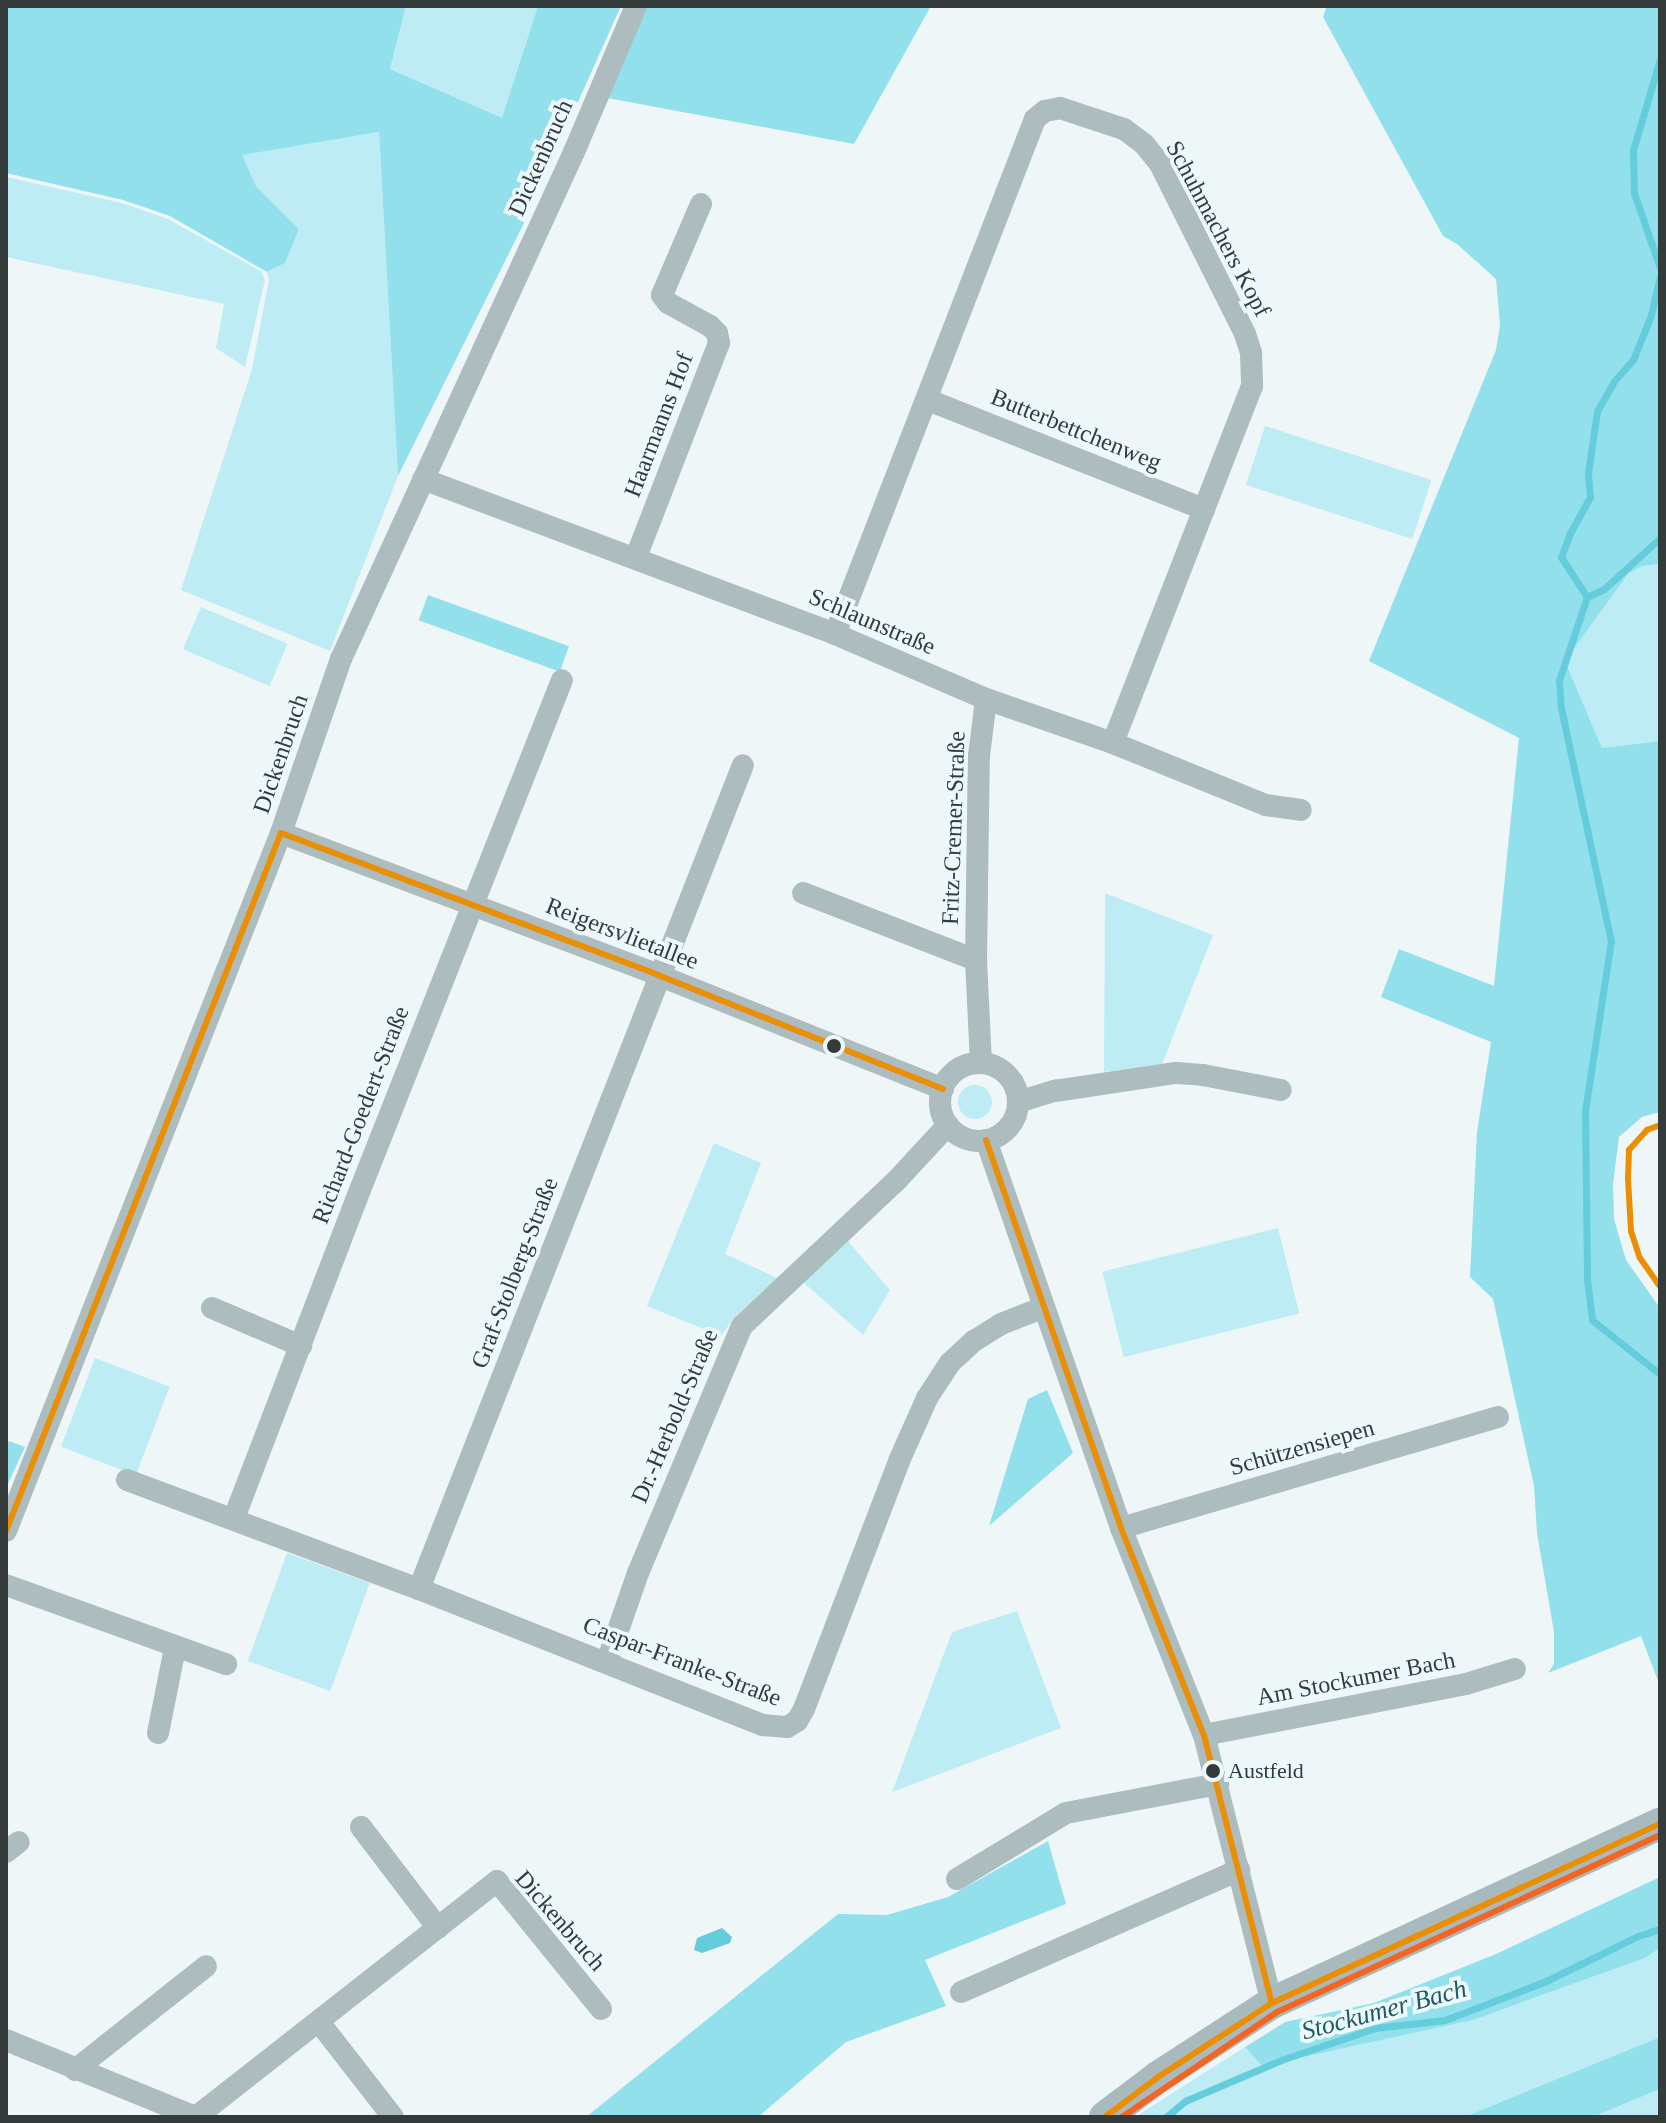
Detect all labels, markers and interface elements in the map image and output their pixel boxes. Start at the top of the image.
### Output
street label: Dickenbruch [503,96,579,220]
street label: Schuhmachers Kopf [1159,136,1277,322]
street label: Haarmanns Hof [618,349,700,501]
street label: Butterbettchenweg [987,383,1165,477]
street label: Schlaunstraße [804,582,940,662]
street label: Dickenbruch [247,691,315,817]
street label: Fritz-Cremer-Straße [936,731,972,925]
street label: Reigersvlietallee [542,892,702,976]
street label: Richard-Goedert-Straße [306,1002,416,1228]
unlabelled marker [826,1038,842,1054]
street label: Graf-Stolberg-Straße [465,1173,565,1373]
street label: Dr.-Herbold-Straße [625,1325,725,1507]
street label: Schützensiepen [1226,1414,1378,1482]
street label: Caspar-Franke-Straße [579,1611,785,1713]
street label: Am Stockumer Bach [1254,1646,1458,1712]
place label: Austfeld [1228,1758,1304,1784]
marker: Austfeld [1205,1763,1221,1779]
street label: Dickenbruch [508,1865,612,1977]
water label: Stockumer Bach [1298,1973,1470,2047]

